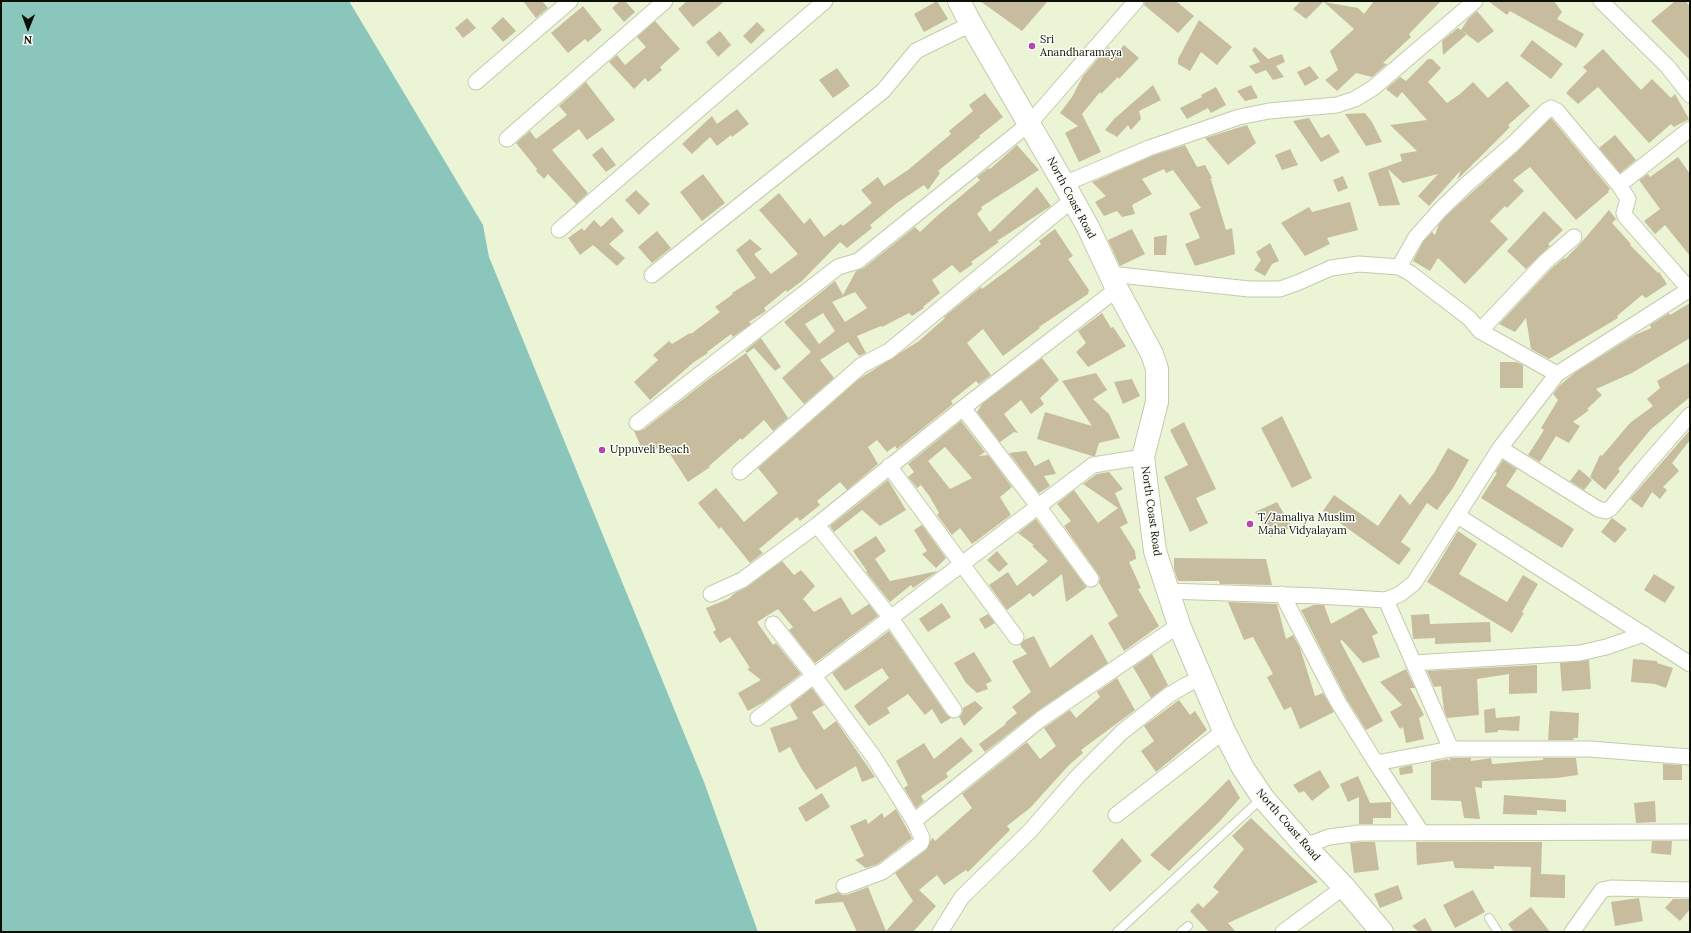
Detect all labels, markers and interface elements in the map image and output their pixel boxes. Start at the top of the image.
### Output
north arrow [8,8,48,48]
text: N [23,33,32,47]
place label: Sri Anandharamaya [1040,33,1122,59]
marker: Sri Anandharamaya [1027,41,1037,51]
street label: North Coast Road [1044,155,1098,241]
place label: Uppuveli Beach [610,443,689,457]
marker: Uppuveli Beach [597,445,607,455]
street label: North Coast Road [1138,465,1164,557]
place label: T/Jamaliya Muslim Maha Vidyalayam [1258,511,1355,537]
marker: T/Jamaliya Muslim Maha Vidyalayam [1245,519,1255,529]
street label: North Coast Road [1253,786,1323,864]

